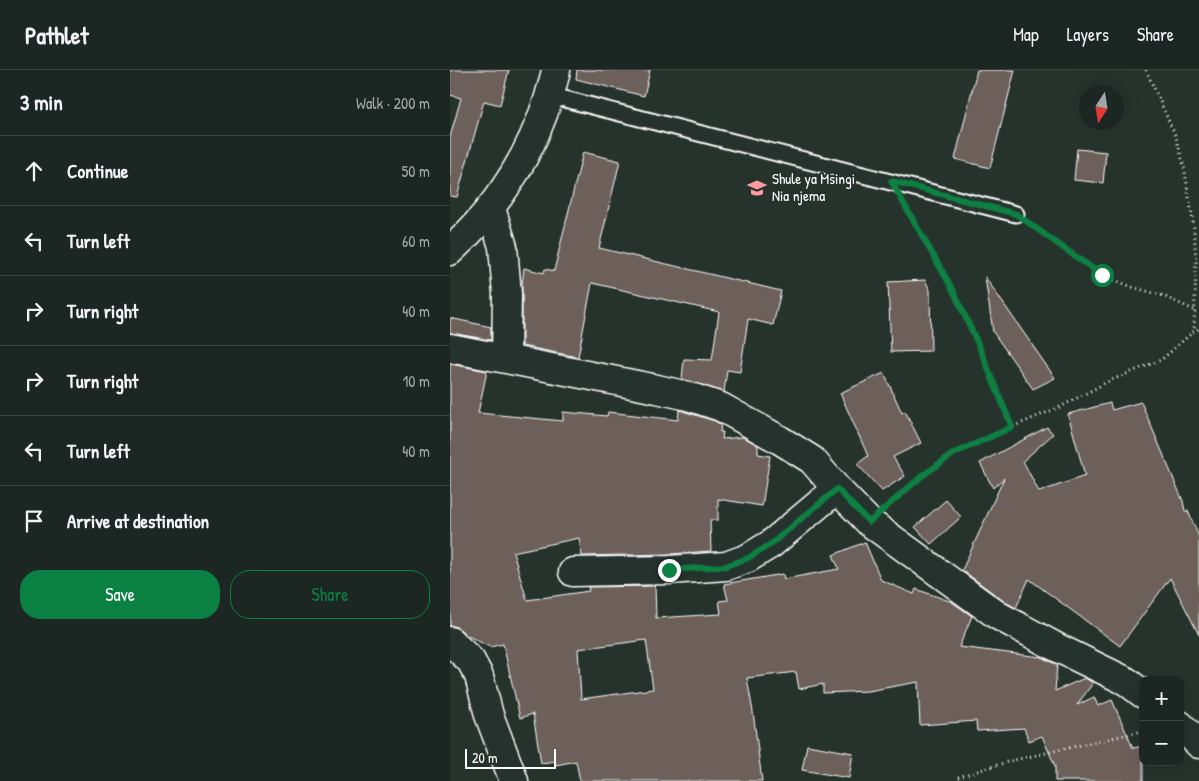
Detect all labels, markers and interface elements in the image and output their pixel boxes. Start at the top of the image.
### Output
text: Pathlet [25,19,88,51]
text: Map [1013,22,1039,47]
text: Layers [1067,22,1109,47]
text: Share [1137,22,1174,47]
north arrow [1079,85,1124,130]
text: 3 min [20,88,63,117]
text: Walk · 200 m [356,92,430,114]
icon: ahead [20,157,48,185]
text: Continue [67,158,128,184]
text: 50 m [402,160,430,182]
place label: Shule ya Msingi Nia njema [772,168,855,206]
school or university icon: Shule ya Msingi Nia njema [746,177,768,199]
icon: left [20,227,48,255]
text: Turn left [67,228,130,254]
text: 60 m [402,230,430,252]
route start [1091,264,1114,287]
icon: right [20,297,48,325]
text: Turn right [67,298,138,324]
text: 40 m [402,300,430,322]
icon: right [20,367,48,395]
text: Turn right [67,368,138,394]
text: 10 m [402,370,430,392]
icon: left [20,437,48,465]
text: Turn left [67,438,130,464]
text: 40 m [402,440,430,462]
icon: arrive [20,507,48,535]
text: Arrive at destination [67,508,209,534]
route end [658,559,681,582]
button: Save [20,570,220,619]
button: Share [230,570,430,619]
map controls [1139,676,1184,766]
button: + [1139,676,1184,721]
button: − [1139,721,1184,766]
scale bar [465,746,556,769]
text: 20 m [472,748,498,767]

